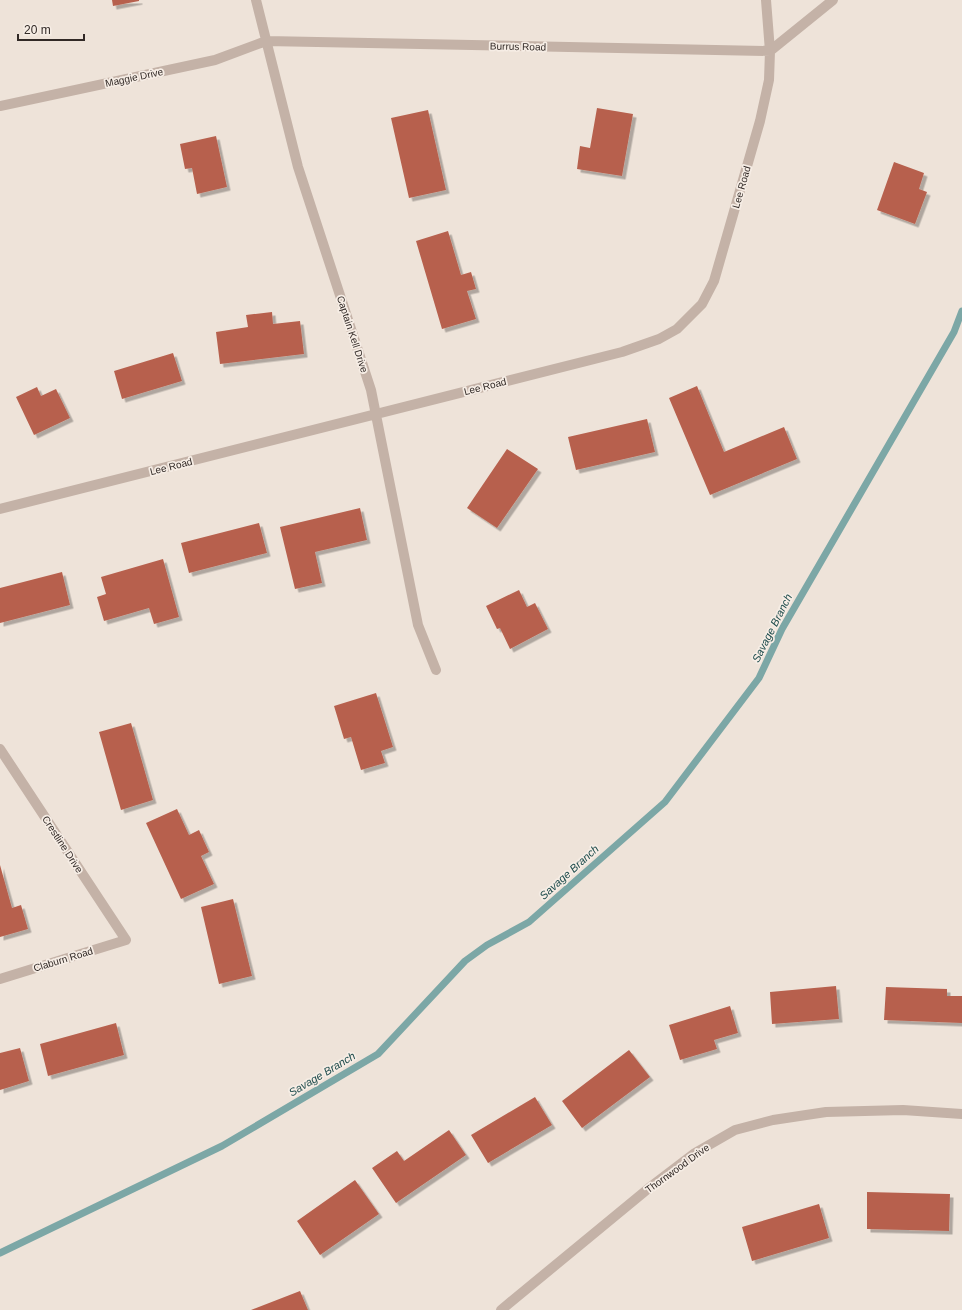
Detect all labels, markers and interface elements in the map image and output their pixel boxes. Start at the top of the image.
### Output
scale bar [18,16,84,42]
text: 20 m [24,23,51,37]
street label: Burrus Road [490,41,546,52]
street label: Maggie Drive [104,66,164,89]
street label: Lee Road [730,165,753,210]
street label: Captain Kell Drive [335,294,370,374]
street label: Lee Road [463,376,507,397]
street label: Lee Road [149,456,193,477]
water label: Savage Branch [750,592,794,664]
street label: Crestline Drive [40,814,85,875]
water label: Savage Branch [537,842,601,902]
street label: Claburn Road [32,945,94,974]
water label: Savage Branch [287,1049,357,1099]
street label: Thornwood Drive [643,1141,712,1195]

